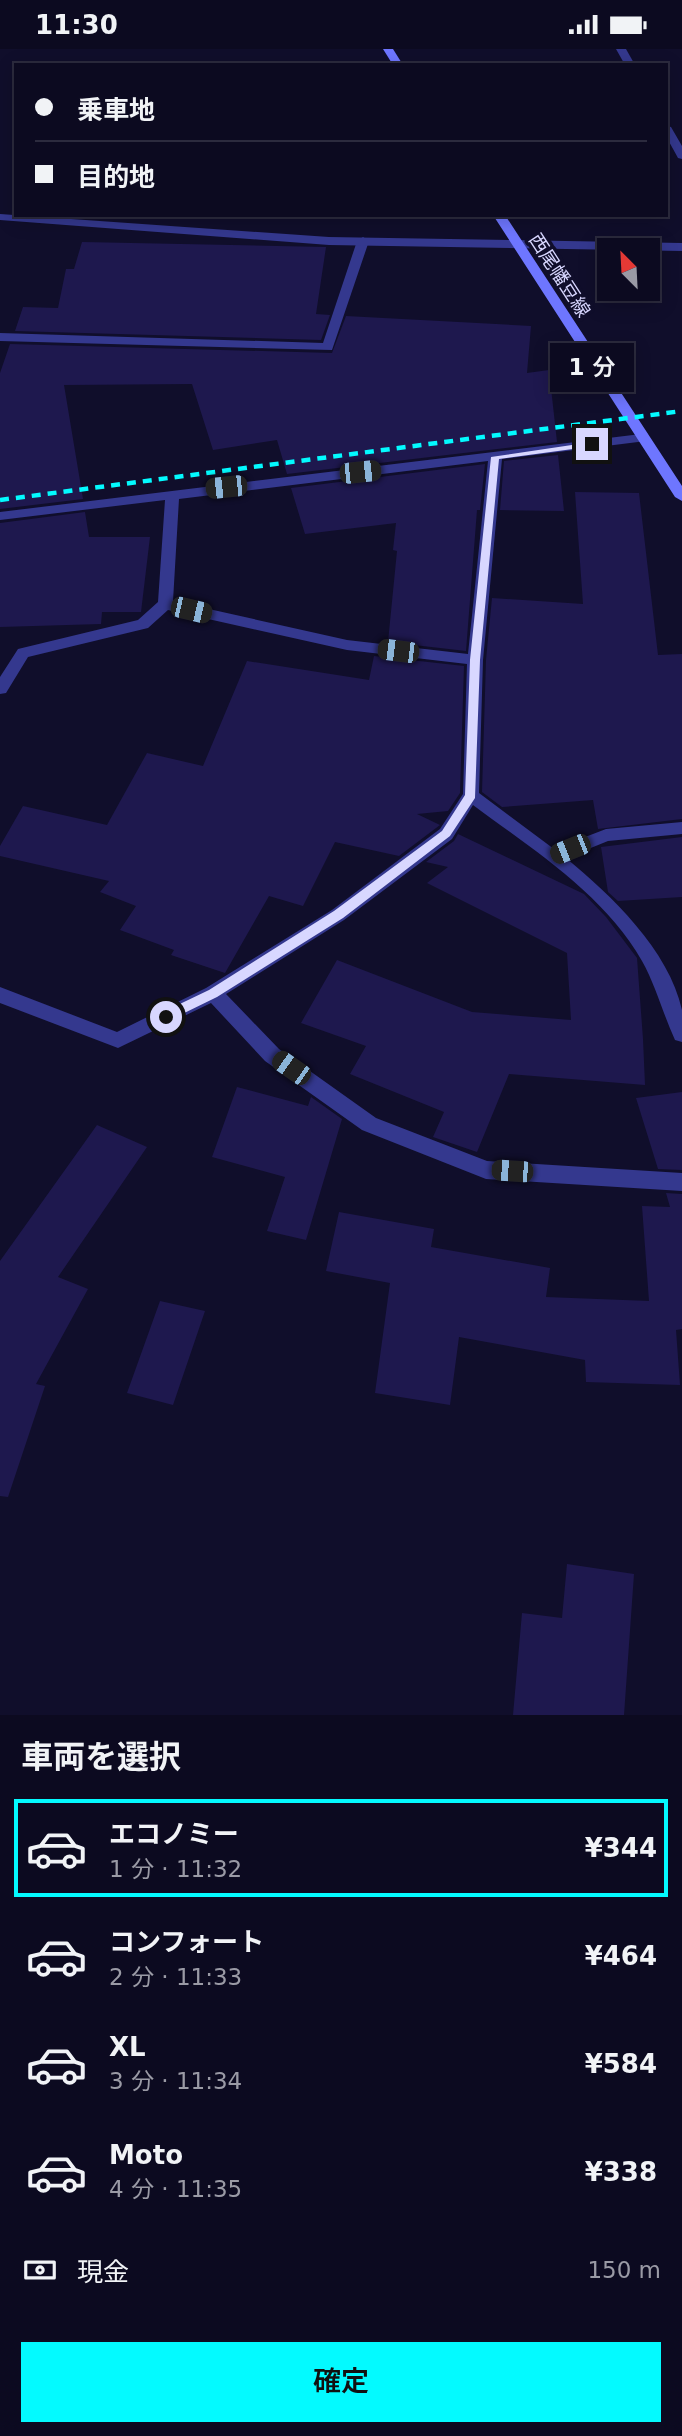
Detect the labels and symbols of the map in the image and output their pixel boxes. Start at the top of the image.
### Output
street label: 西尾幡豆線 [525,229,595,321]
north arrow [597,238,660,301]
callout: 1 分 [550,343,634,391]
route end [576,428,608,460]
car [339,459,382,485]
car [205,474,248,500]
car [169,595,214,625]
car [376,638,421,664]
car [547,831,594,867]
route start [150,1001,182,1033]
car [268,1047,315,1089]
car [491,1159,534,1183]

